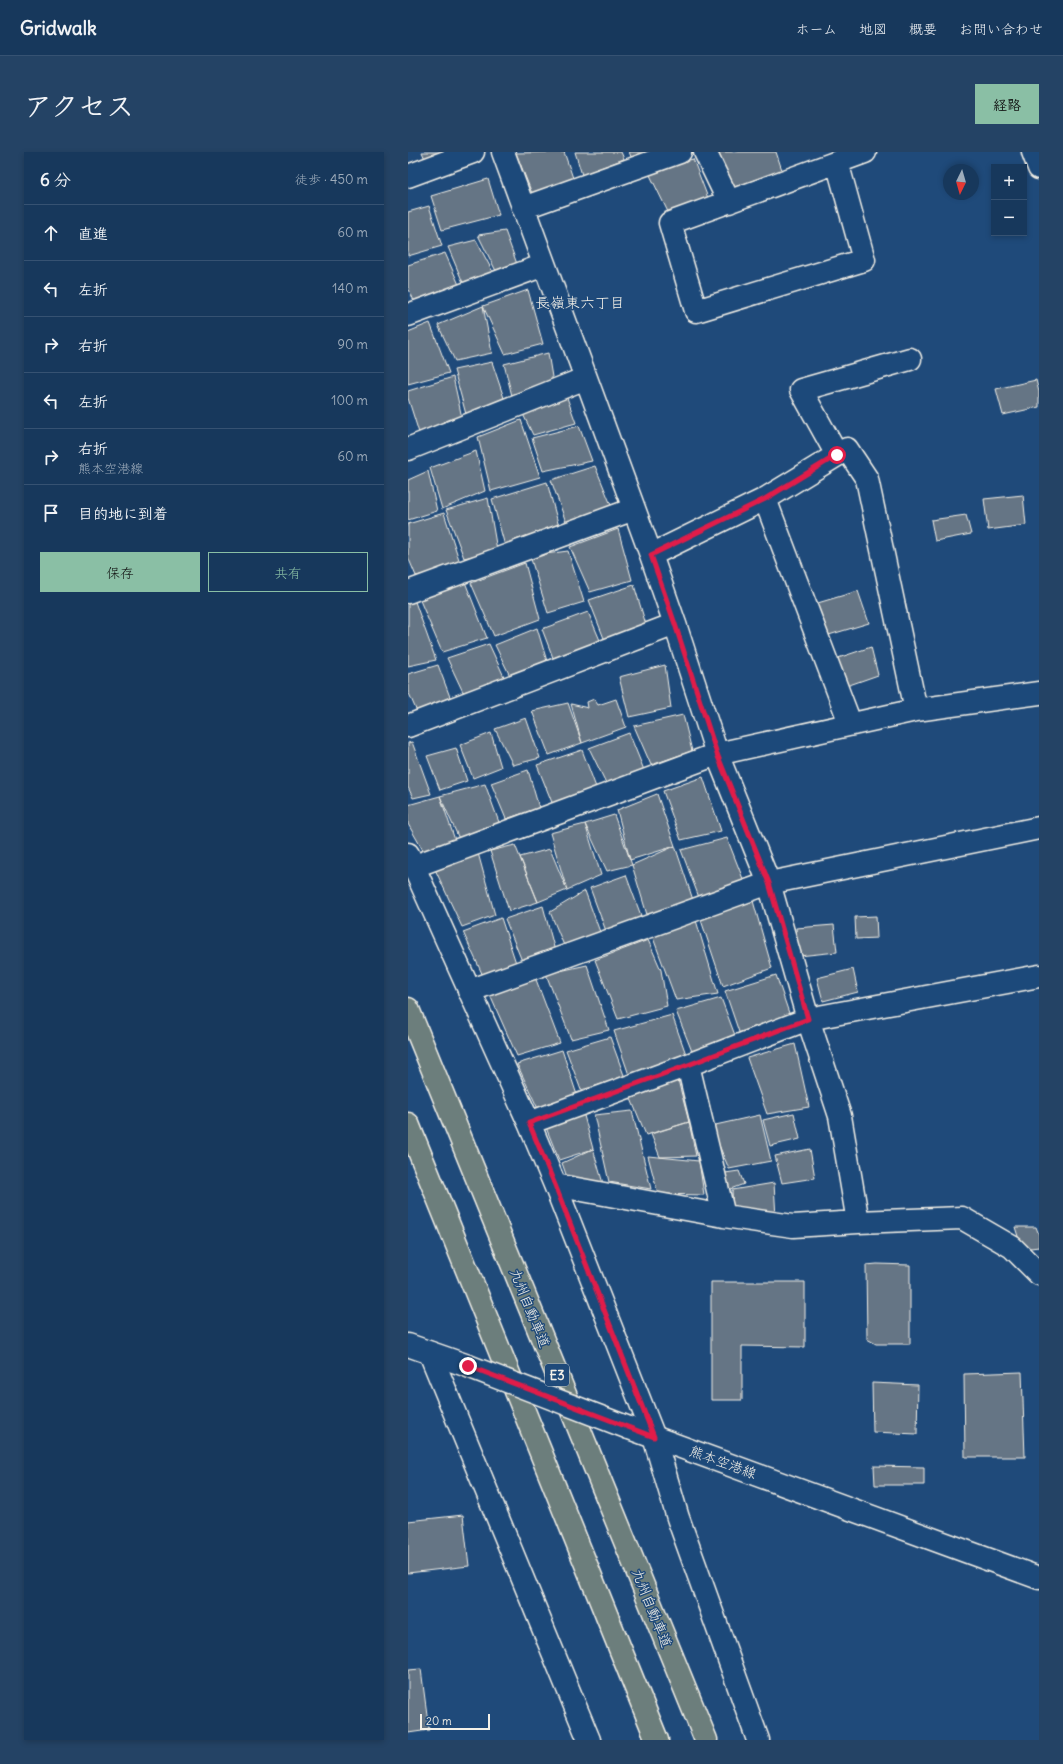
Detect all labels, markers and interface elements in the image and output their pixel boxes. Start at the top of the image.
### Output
text: Gridwalk [20,16,97,40]
text: ホーム [796,20,837,38]
text: 地図 [859,20,887,38]
text: 概要 [909,20,937,38]
text: お問い合わせ [959,20,1043,38]
button: 経路 [975,84,1039,124]
text: アクセス [24,88,134,124]
north arrow [943,164,979,200]
map controls [991,164,1027,236]
button: + [991,164,1027,200]
text: 6 分 [40,169,71,191]
text: 徒歩 · 450 m [295,171,368,188]
button: − [991,200,1027,236]
icon: ahead [40,222,62,244]
text: 直進 [78,224,108,243]
text: 60 m [337,224,368,241]
icon: left [40,278,62,300]
text: 左折 [78,280,108,299]
text: 140 m [332,280,368,297]
district label: 長嶺東六丁目 [535,293,625,312]
icon: right [40,334,62,356]
text: 右折 [78,336,108,355]
text: 90 m [337,336,368,353]
icon: left [40,390,62,412]
text: 左折 [78,392,108,411]
text: 100 m [331,392,368,409]
text: 右折 [78,439,108,458]
icon: right [40,446,62,468]
route start [828,446,846,464]
text: 60 m [337,448,368,465]
text: 熊本空港線 [78,460,143,477]
icon: arrive [40,502,62,524]
text: 目的地に到着 [78,504,168,523]
button: 保存 [40,552,200,592]
button: 共有 [208,552,368,592]
street label: 九州自動車道 [506,1266,554,1350]
route end [459,1357,477,1375]
road number: E3 [545,1364,569,1386]
street label: 熊本空港線 [687,1442,759,1482]
street label: 九州自動車道 [628,1566,676,1650]
scale bar [420,1712,490,1731]
text: 20 m [426,1714,452,1728]

